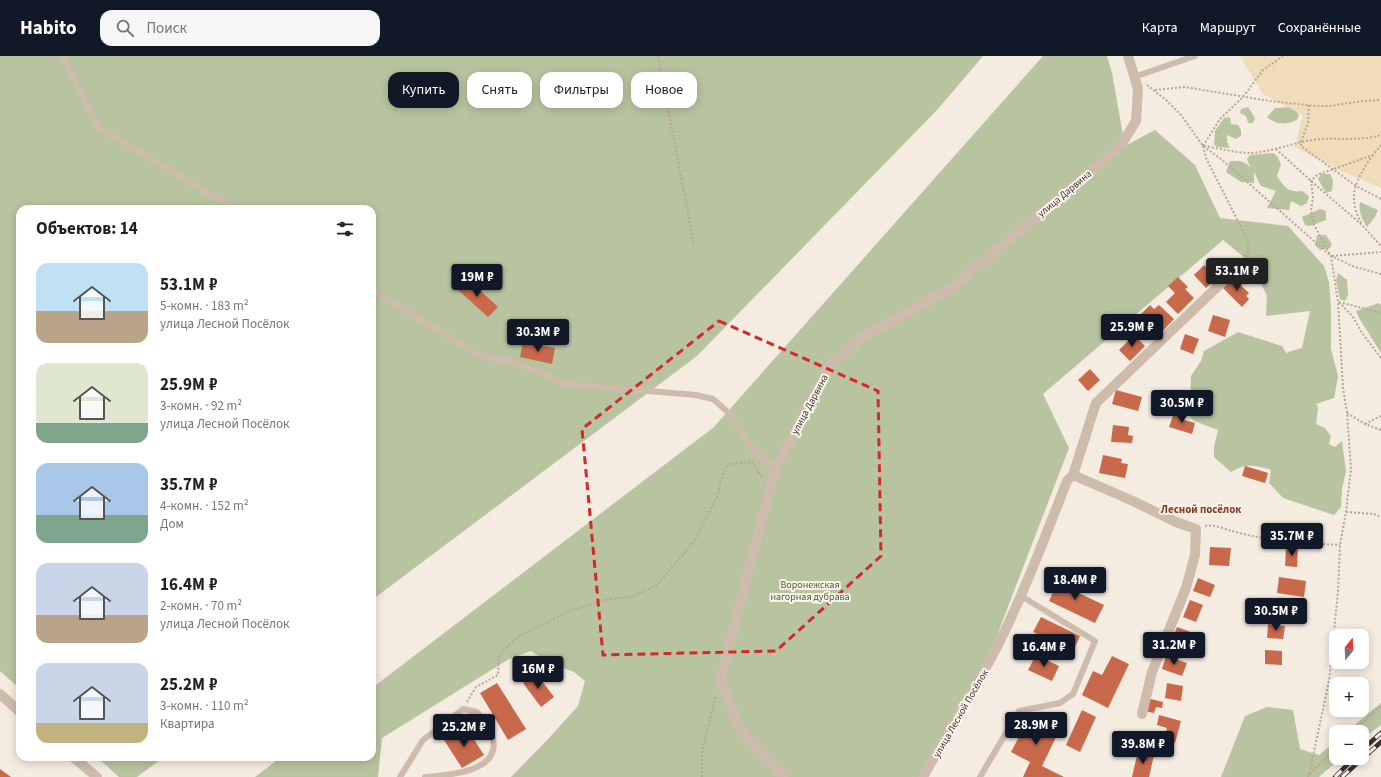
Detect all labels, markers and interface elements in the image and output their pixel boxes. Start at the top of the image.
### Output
search box [100,10,380,46]
text: Habito [20,15,76,42]
icon: search [114,17,136,39]
text: Поиск [146,18,187,39]
text: Карта [1142,18,1178,38]
text: Маршрут [1200,18,1256,38]
text: Сохранённые [1278,18,1361,38]
chip: Купить [388,72,459,108]
chip: Снять [467,72,532,108]
chip: Фильтры [540,72,623,108]
chip: Новое [631,72,697,108]
street label: улица Дарвина [1035,167,1095,221]
text: Объектов: 14 [36,217,138,241]
icon: filters [334,218,356,240]
pin: 53.1M ₽ [1200,258,1274,292]
text: 53.1M ₽ [1215,262,1259,280]
pin: 19M ₽ [449,264,505,298]
text: 19M ₽ [460,268,494,286]
text: 53.1M ₽ [160,273,217,297]
icon: home [68,279,116,327]
text: 5-комн. · 183 m² [160,297,249,315]
pin: 25.9M ₽ [1095,314,1169,348]
text: улица Лесной Посёлок [160,315,289,333]
text: 25.9M ₽ [1110,318,1154,336]
pin: 30.3M ₽ [501,319,575,353]
text: 30.3M ₽ [516,323,560,341]
street label: улица Дарвина [788,372,832,437]
text: 25.9M ₽ [160,373,217,397]
icon: home [68,379,116,427]
pin: 30.5M ₽ [1145,390,1219,424]
text: 30.5M ₽ [1160,394,1204,412]
text: 3-комн. · 92 m² [160,397,242,415]
text: улица Лесной Посёлок [160,415,289,433]
text: 35.7M ₽ [160,473,217,497]
icon: home [68,479,116,527]
text: 4-комн. · 152 m² [160,497,249,515]
district label: Лесной посёлок [1160,502,1241,517]
text: Дом [160,515,184,533]
pin: 35.7M ₽ [1255,523,1329,557]
text: 35.7M ₽ [1270,527,1314,545]
pin: 18.4M ₽ [1038,567,1112,601]
text: 18.4M ₽ [1053,571,1097,589]
text: 16.4M ₽ [160,573,217,597]
park label: Воронежская нагорная дубрава [770,578,850,604]
icon: home [68,579,116,627]
text: 2-комн. · 70 m² [160,597,242,615]
pin: 30.5M ₽ [1239,598,1313,632]
text: 30.5M ₽ [1254,602,1298,620]
text: улица Лесной Посёлок [160,615,289,633]
north arrow [1329,629,1369,669]
map controls [1329,629,1369,765]
pin: 31.2M ₽ [1137,632,1211,666]
pin: 16.4M ₽ [1007,634,1081,668]
text: 31.2M ₽ [1152,636,1196,654]
text: 16.4M ₽ [1022,638,1066,656]
pin: 16M ₽ [510,656,566,690]
text: 16M ₽ [521,660,555,678]
street label: улица Лесной Посёлок [930,667,992,760]
text: 25.2M ₽ [160,673,217,697]
button: + [1329,677,1369,717]
icon: home [68,679,116,727]
text: 3-комн. · 110 m² [160,697,249,715]
pin: 28.9M ₽ [999,712,1073,746]
pin: 25.2M ₽ [427,714,501,748]
text: Квартира [160,715,215,733]
text: 28.9M ₽ [1014,716,1058,734]
text: 25.2M ₽ [442,718,486,736]
button: − [1329,725,1369,765]
pin: 39.8M ₽ [1106,731,1180,765]
text: 39.8M ₽ [1121,735,1165,753]

